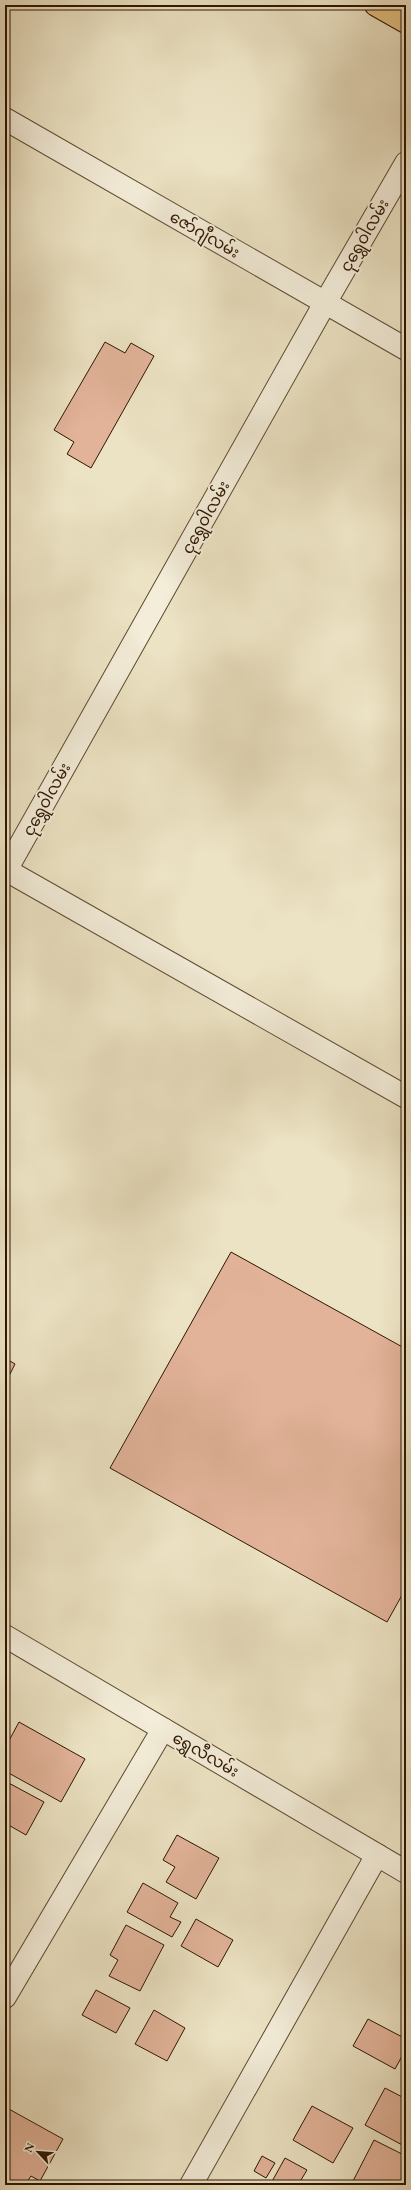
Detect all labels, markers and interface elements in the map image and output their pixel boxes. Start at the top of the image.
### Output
street label: ငုရွှေဝါလမ်း [334,195,397,277]
street label: ဇော်ဂျီလမ်း [165,205,244,265]
street label: ငုရွှေဝါလမ်း [176,476,238,560]
street label: ငုရွှေဝါလမ်း [17,758,79,842]
street label: ရွှေလီလမ်း [167,1726,243,1784]
north arrow [18,2132,58,2172]
text: N [21,2140,37,2155]

